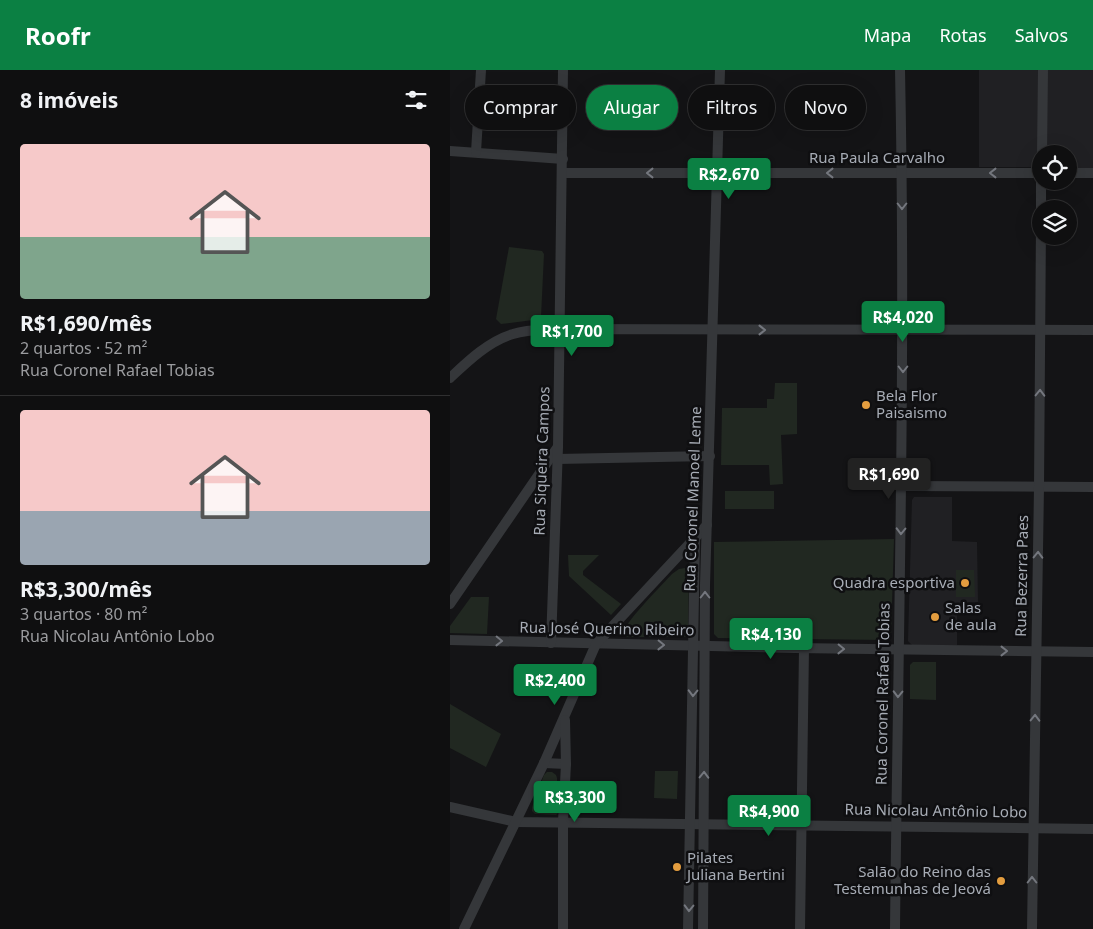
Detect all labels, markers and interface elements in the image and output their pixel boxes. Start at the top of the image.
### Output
text: Roofr [25,19,91,52]
text: Mapa [864,23,911,47]
text: Rotas [939,23,987,47]
text: Salvos [1015,23,1068,47]
chip: Comprar [465,85,576,130]
chip: Alugar [586,85,678,130]
chip: Filtros [688,85,775,130]
chip: Novo [785,85,866,130]
text: 8 imóveis [20,86,118,114]
icon: filters [402,86,430,114]
map controls [1032,145,1077,245]
button: locate [1032,145,1077,190]
street label: Rua Paula Carvalho [809,147,945,167]
pin: R$2,670 [683,158,775,200]
text: R$2,670 [699,163,759,185]
one-way arrow [646,168,654,178]
one-way arrow [826,168,834,178]
one-way arrow [988,168,996,178]
icon: home [180,177,270,267]
button: layers [1032,200,1077,245]
one-way arrow [897,202,907,210]
pin: R$4,020 [857,300,949,343]
text: R$4,020 [873,306,933,328]
text: R$1,690/mês [20,309,152,337]
pin: R$1,700 [526,314,618,357]
text: R$1,700 [542,320,602,342]
one-way arrow [758,325,766,335]
text: 2 quartos · 52 m² [20,337,147,359]
text: Rua Coronel Rafael Tobias [20,359,215,381]
one-way arrow [898,365,908,373]
place label: Bela Flor Paisaismo [876,385,947,422]
street label: Rua Siqueira Campos [528,386,554,536]
one-way arrow [1035,389,1045,396]
marker: Bela Flor Paisaismo [860,399,872,411]
street label: Rua Coronel Manoel Leme [679,406,705,592]
icon: home [180,442,270,532]
pin: R$1,690 [843,458,935,500]
text: R$1,690 [859,463,919,485]
street label: Rua Bezerra Paes [1010,515,1032,637]
one-way arrow [896,528,906,535]
one-way arrow [1032,551,1043,559]
place label: Quadra esportiva [833,572,955,592]
text: R$3,300/mês [20,575,152,603]
marker: Quadra esportiva [959,577,971,589]
one-way arrow [700,591,710,599]
place label: Salas de aula [945,597,997,634]
text: 3 quartos · 80 m² [20,603,147,625]
street label: Rua Coronel Rafael Tobias [870,603,894,785]
marker: Salas de aula [929,611,941,623]
street label: Rua José Querino Ribeiro [519,616,695,640]
pin: R$4,130 [725,618,817,660]
text: R$4,130 [741,623,801,645]
text: Rua Nicolau Antônio Lobo [20,625,215,647]
one-way arrow [495,636,503,647]
one-way arrow [658,640,665,650]
one-way arrow [838,644,845,654]
one-way arrow [1000,646,1008,656]
pin: R$2,400 [509,664,601,706]
text: R$2,400 [525,669,585,691]
one-way arrow [688,690,698,697]
one-way arrow [893,690,903,698]
one-way arrow [1029,714,1040,722]
one-way arrow [699,771,709,779]
pin: R$3,300 [529,780,621,823]
text: R$3,300 [545,786,605,808]
pin: R$4,900 [723,794,815,837]
street label: Rua Nicolau Antônio Lobo [845,798,1027,822]
text: R$4,900 [739,800,799,822]
place label: Pilates Juliana Bertini [685,847,785,884]
marker: Pilates Juliana Bertini [671,861,683,873]
place label: Salão do Reino das Testemunhas de Jeová [834,861,991,898]
marker: Salão do Reino das Testemunhas de Jeová [995,875,1007,887]
one-way arrow [1027,876,1037,884]
one-way arrow [683,904,694,912]

